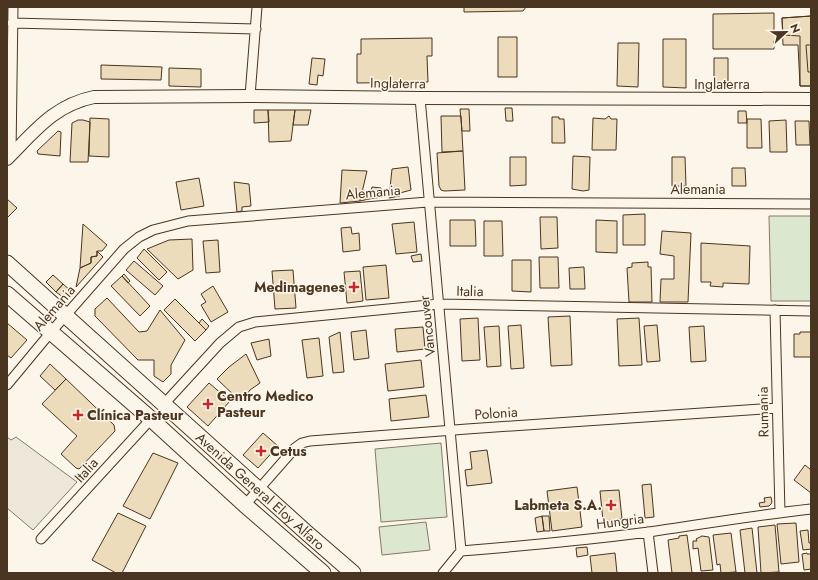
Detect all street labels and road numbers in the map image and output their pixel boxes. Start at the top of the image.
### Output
street label: Inglaterra [370,73,426,93]
street label: Inglaterra [694,74,750,94]
street label: Alemania [670,179,726,199]
street label: Alemania [345,180,401,204]
street label: Alemania [28,281,80,335]
street label: Italia [456,281,484,301]
street label: Vancouver [414,294,440,358]
street label: Rumania [753,387,773,437]
street label: Polonia [474,402,518,424]
street label: Avenida General Eloy Alfaro [191,428,330,555]
street label: Italia [69,453,103,487]
street label: Hungria [595,508,645,534]

